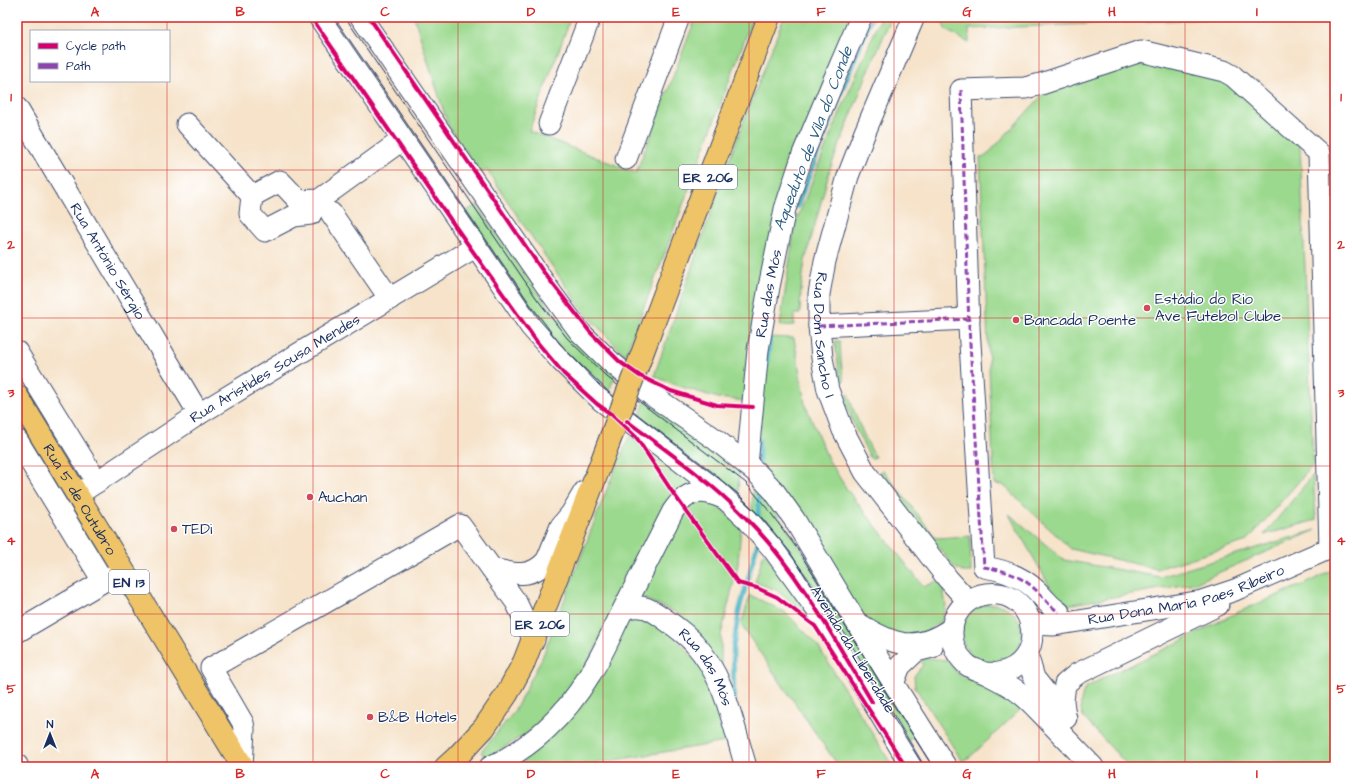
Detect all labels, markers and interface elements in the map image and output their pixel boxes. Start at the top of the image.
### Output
text: A [91,3,100,21]
text: B [235,3,245,21]
text: C [380,3,390,21]
text: D [527,3,536,21]
text: E [672,3,680,21]
text: F [816,3,826,21]
text: G [962,3,972,21]
text: H [1108,3,1116,21]
text: I [1256,3,1258,21]
legend [30,30,170,82]
text: Cycle path [66,38,125,56]
water label: Aqueduto de Vila do Conde [768,42,859,233]
text: Path [66,58,91,75]
text: 1 [10,88,12,106]
text: 1 [1340,88,1342,106]
road number: ER 206 [679,165,737,189]
street label: Rua António Sérgio [65,199,151,324]
text: 2 [6,236,15,254]
text: 2 [1336,236,1345,254]
street label: Rua das Mós [750,247,788,339]
street label: Rua Dom Sancho I [808,270,840,401]
place label: Estádio do Rio Ave Futebol Clube [1155,289,1281,327]
marker: Estádio do Rio Ave Futebol Clube [1142,303,1152,313]
street label: Rua Aristides Sousa Mendes [186,309,365,428]
place label: Bancada Poente [1024,310,1136,331]
marker: Bancada Poente [1011,315,1021,325]
text: 3 [7,384,15,402]
text: 3 [1337,384,1345,402]
street label: Rua 5 de Outubro [38,440,122,560]
place label: Auchan [318,487,368,508]
marker: Auchan [305,492,315,502]
place label: TEDi [182,519,213,540]
marker: TEDi [169,524,179,534]
text: 4 [7,532,16,550]
text: 4 [1337,532,1346,550]
street label: Rua Dona Maria Paes Ribeiro [1086,559,1288,630]
road number: EN 13 [109,570,149,594]
street label: Avenida da Liberdade [805,582,900,717]
road number: ER 206 [511,612,569,636]
street label: Rua das Mós [674,623,738,709]
text: 5 [6,680,16,698]
text: 5 [1336,680,1346,698]
place label: B&B Hotels [378,707,457,728]
marker: B&B Hotels [365,712,375,722]
north arrow [30,714,70,754]
text: N [47,717,54,732]
text: A [91,765,100,783]
text: B [235,765,245,783]
text: C [380,765,390,783]
text: D [527,765,536,783]
text: E [672,765,680,783]
text: F [816,765,826,783]
text: G [962,765,972,783]
text: H [1108,765,1116,783]
text: I [1256,765,1258,783]

